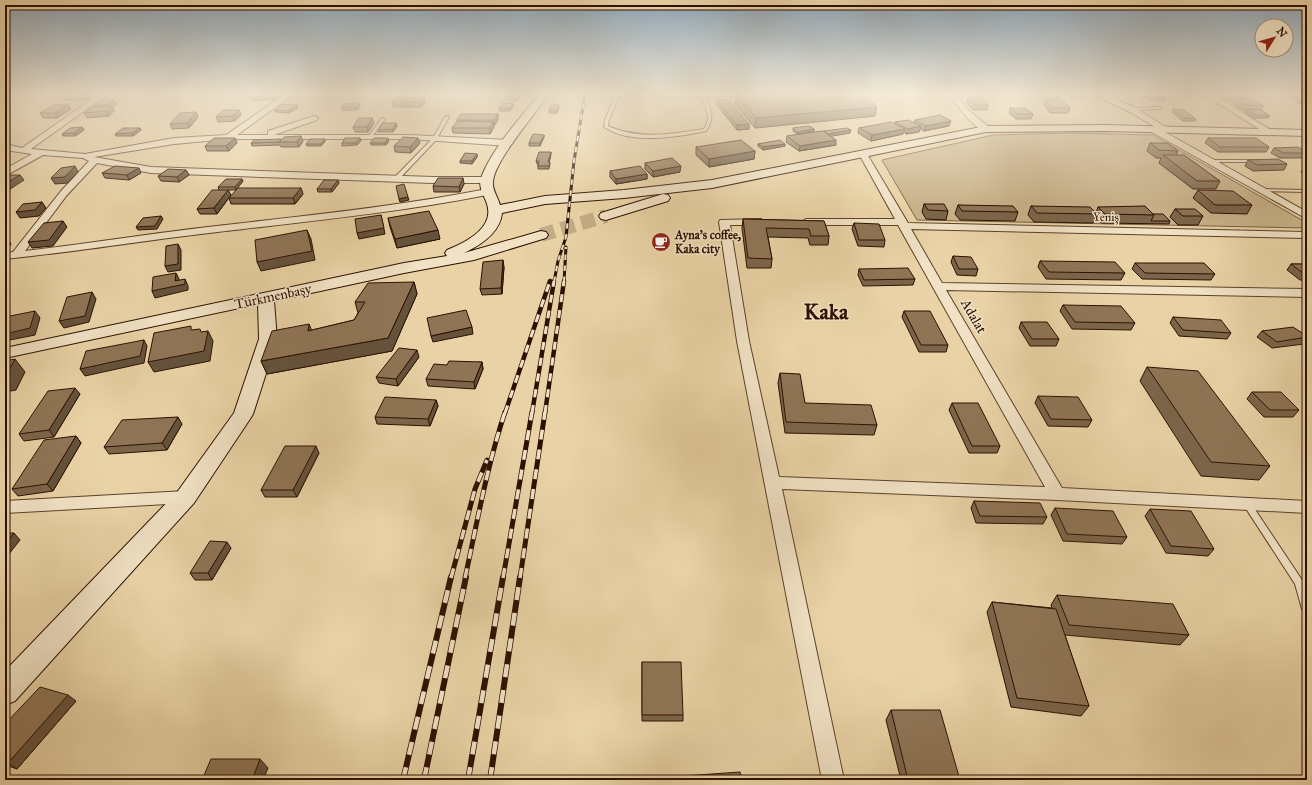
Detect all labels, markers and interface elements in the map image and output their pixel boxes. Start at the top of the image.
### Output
north arrow [1254,18,1294,58]
text: N [1274,25,1290,40]
street label: Yeniş [1093,210,1119,224]
place label: Ayna's coffee, Kaka city [674,228,741,257]
cafe icon: Ayna's coffee, Kaka city [650,231,672,253]
street label: Türkmenbaşy [233,280,313,313]
street label: Adalat [956,295,990,337]
district label: Kaka [804,298,849,325]

